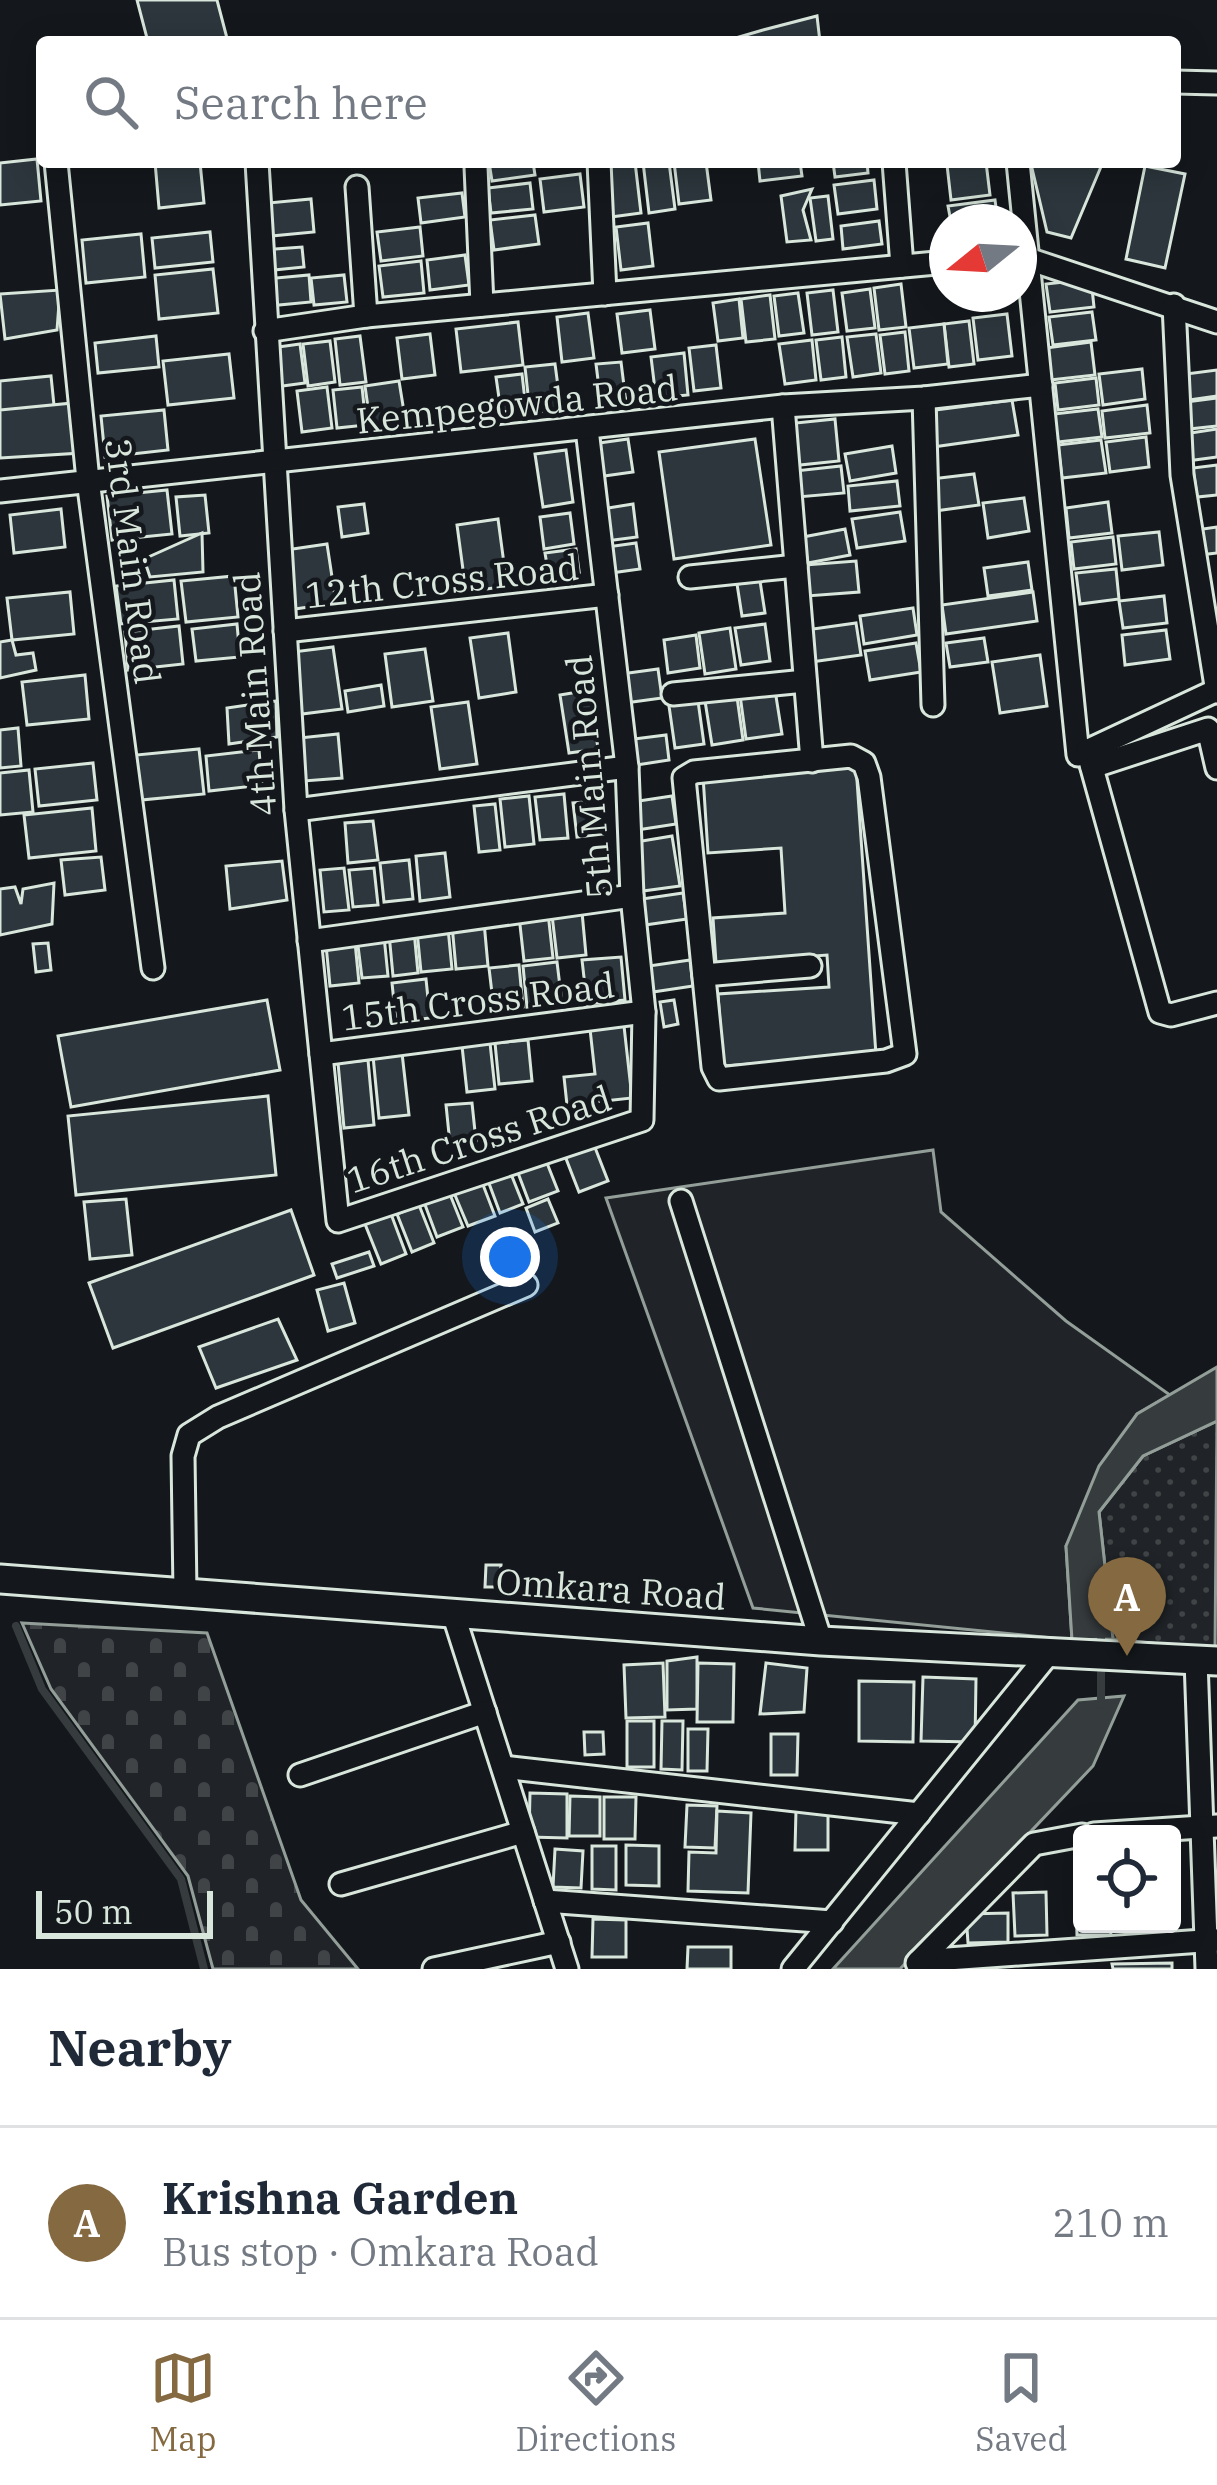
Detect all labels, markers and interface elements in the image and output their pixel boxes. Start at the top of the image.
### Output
search box [36,36,1181,168]
icon: search [78,69,144,135]
text: Search here [174,73,428,131]
north arrow [929,204,1037,312]
street label: Kempegowda Road [354,363,680,444]
street label: 3rd Main Road [95,435,172,687]
street label: 12th Cross Road [303,543,581,618]
street label: 4th Main Road [223,570,286,818]
street label: 5th Main Road [554,653,623,901]
street label: 15th Cross Road [339,960,617,1041]
street label: 16th Cross Road [341,1074,617,1203]
your location [480,1227,540,1287]
street label: Omkara Road [494,1557,728,1620]
pin: A [1088,1557,1166,1656]
map controls [1073,1825,1181,1933]
button: locate [1073,1825,1181,1933]
scale bar [36,1885,213,1938]
text: 50 m [54,1890,133,1933]
text: Nearby [48,2014,232,2080]
text: Krishna Garden [162,2168,518,2226]
text: A [73,2197,101,2248]
text: 210 m [1053,2197,1169,2248]
text: Bus stop · Omkara Road [162,2226,599,2277]
tab: Map [149,2345,216,2460]
tab: Directions [515,2345,676,2460]
tab: Saved [975,2345,1068,2460]

